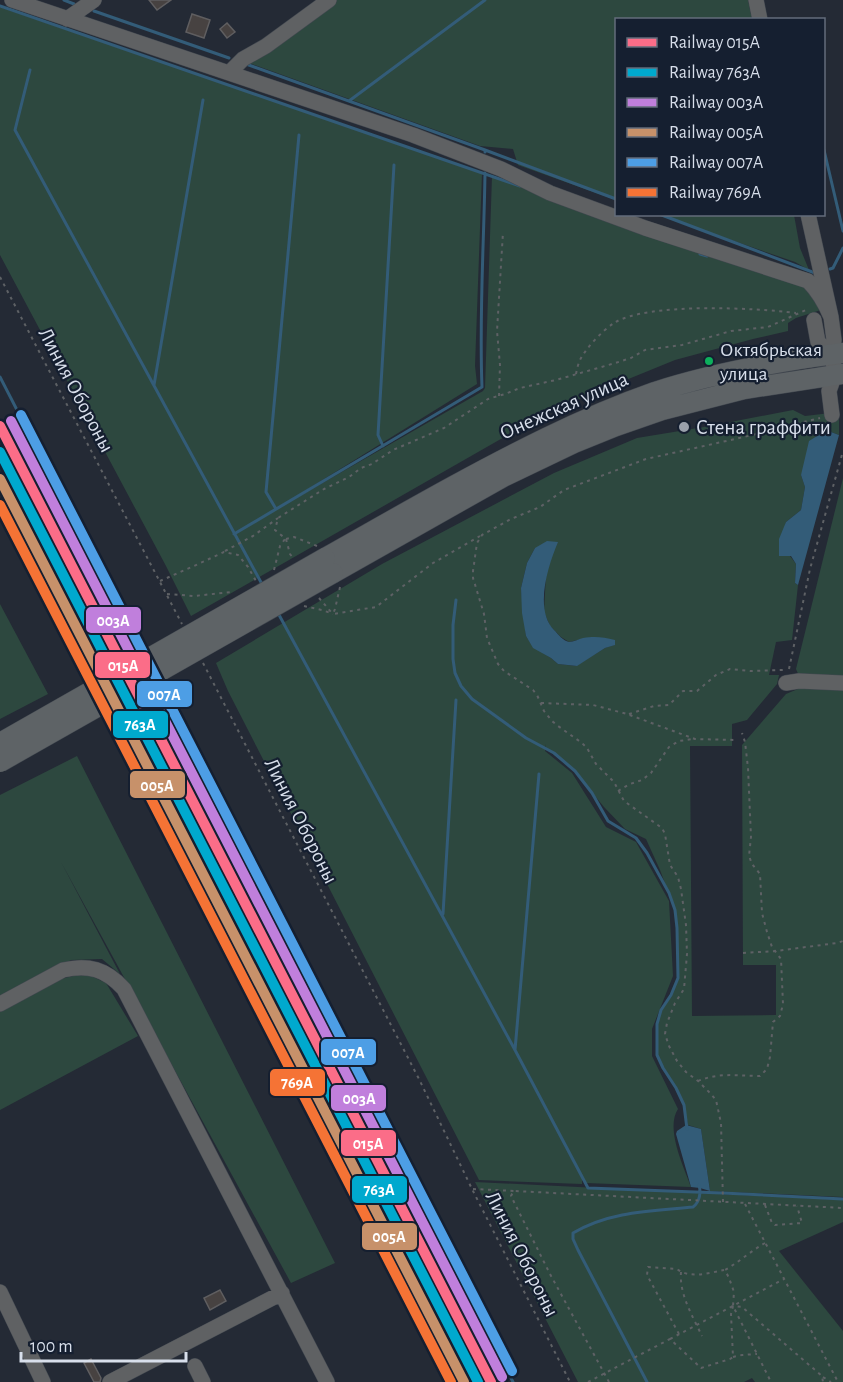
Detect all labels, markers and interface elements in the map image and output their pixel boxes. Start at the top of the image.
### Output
legend [615,18,825,216]
text: Railway 015А [669,34,761,52]
text: Railway 763А [669,64,761,82]
text: Railway 003А [669,94,764,112]
text: Railway 005А [669,124,764,142]
text: Railway 007А [669,154,764,172]
text: Railway 769А [669,184,762,202]
street label: Линия Обороны [34,324,118,456]
place label: Октябрьская улица [719,340,822,384]
marker: Октябрьская улица [703,355,715,367]
street label: Онежская улица [497,368,632,444]
place label: Стена граффити [696,417,831,438]
marker: Стена граффити [677,420,691,434]
line badge: 003А [85,606,142,634]
text: 003А [96,613,130,629]
line badge: 015А [94,651,151,679]
text: 015А [108,658,139,674]
line badge: 007А [136,680,193,708]
text: 007А [147,687,181,703]
line badge: 763А [112,710,169,739]
text: 763А [124,717,156,733]
street label: Линия Обороны [260,755,342,887]
line badge: 005А [129,770,186,799]
text: 005А [140,778,174,794]
line badge: 007А [320,1038,377,1066]
text: 007А [331,1045,365,1061]
line badge: 769А [269,1068,326,1097]
text: 769А [281,1075,313,1091]
line badge: 003А [330,1084,387,1112]
text: 003А [342,1091,376,1107]
line badge: 015А [340,1129,397,1157]
text: 015А [353,1136,384,1152]
line badge: 763А [351,1175,408,1204]
text: 763А [363,1182,395,1198]
street label: Линия Обороны [481,1188,563,1320]
line badge: 005А [361,1222,418,1251]
text: 005А [372,1229,406,1245]
scale bar [21,1325,186,1363]
text: 100 m [30,1338,73,1356]

